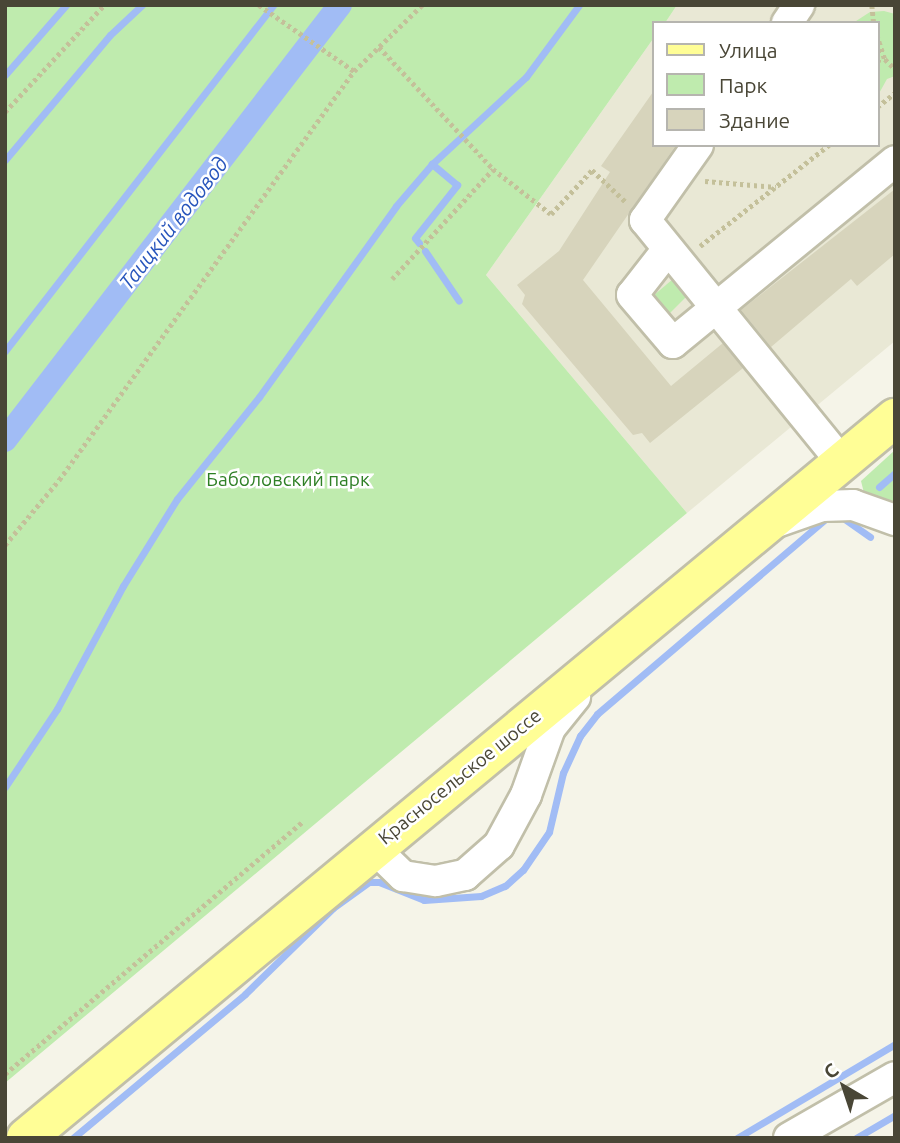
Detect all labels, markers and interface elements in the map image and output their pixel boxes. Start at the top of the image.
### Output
legend [652,21,879,147]
text: Улица [719,38,777,62]
text: Парк [719,73,767,97]
text: Здание [719,108,790,132]
water label: Таицкий водовод [113,152,233,294]
park label: Баболовский парк [206,469,370,491]
street label: Красносельское шоссе [374,704,546,850]
north arrow [809,1052,879,1122]
text: С [819,1058,842,1083]

